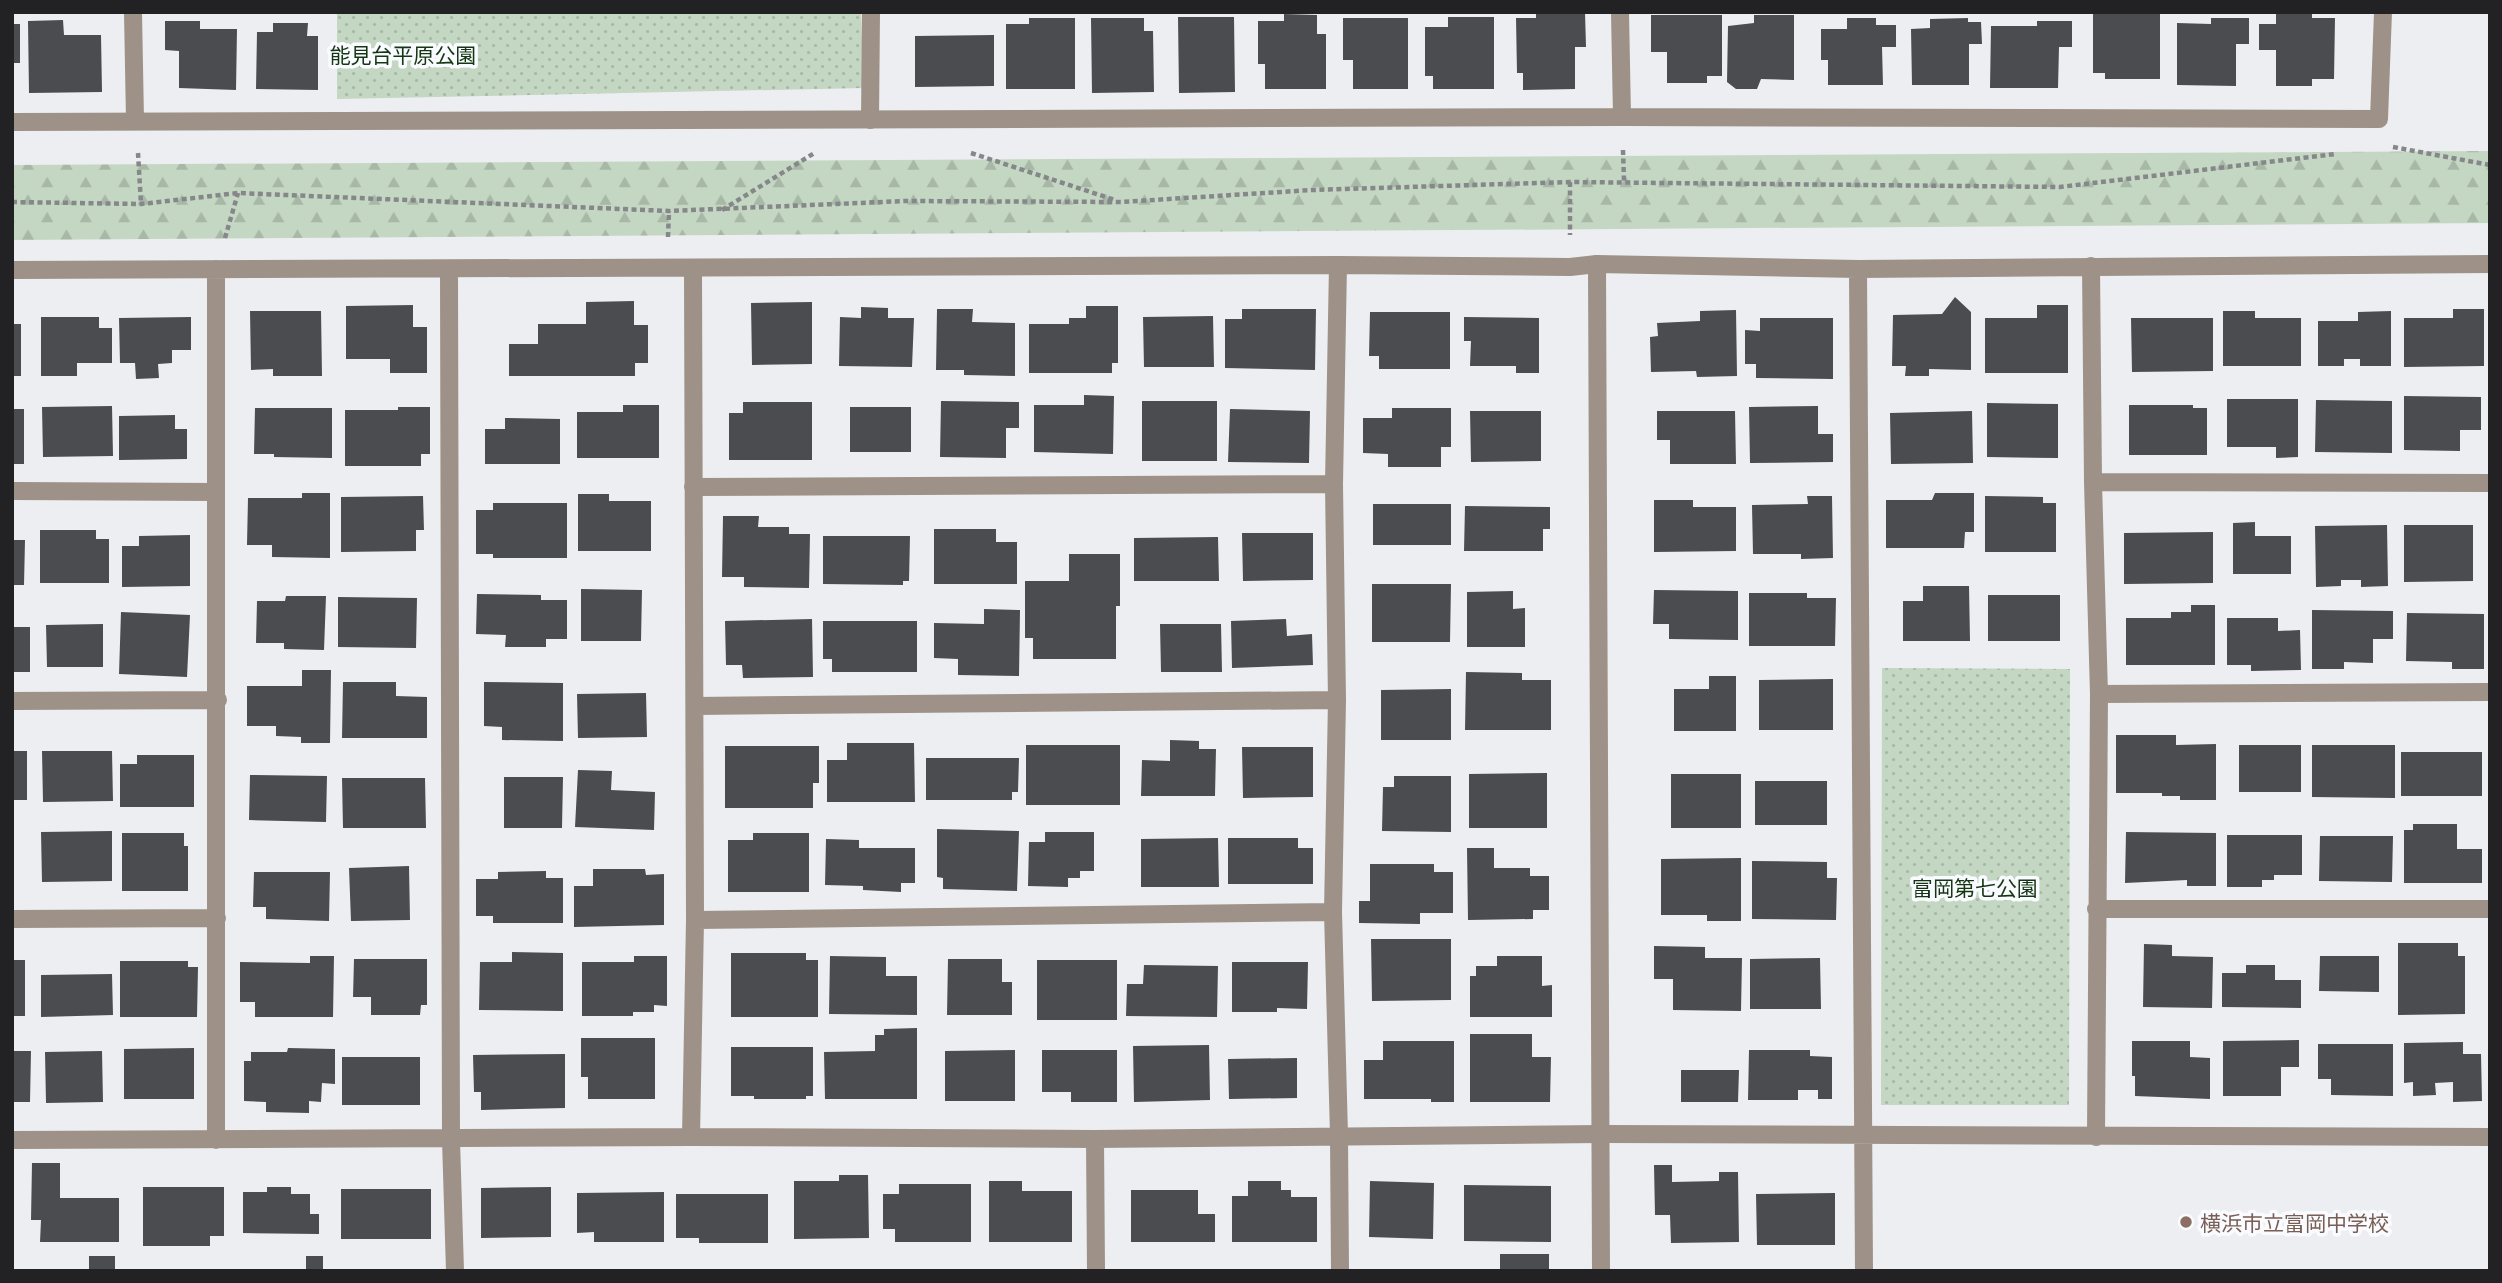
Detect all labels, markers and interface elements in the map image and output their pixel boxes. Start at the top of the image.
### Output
park label: 能見台平原公園 [330,42,477,67]
park label: 富岡第七公園 [1912,875,2038,900]
place label: 横浜市立富岡中学校 [2200,1210,2389,1235]
marker: 横浜市立富岡中学校 [2178,1214,2194,1230]

